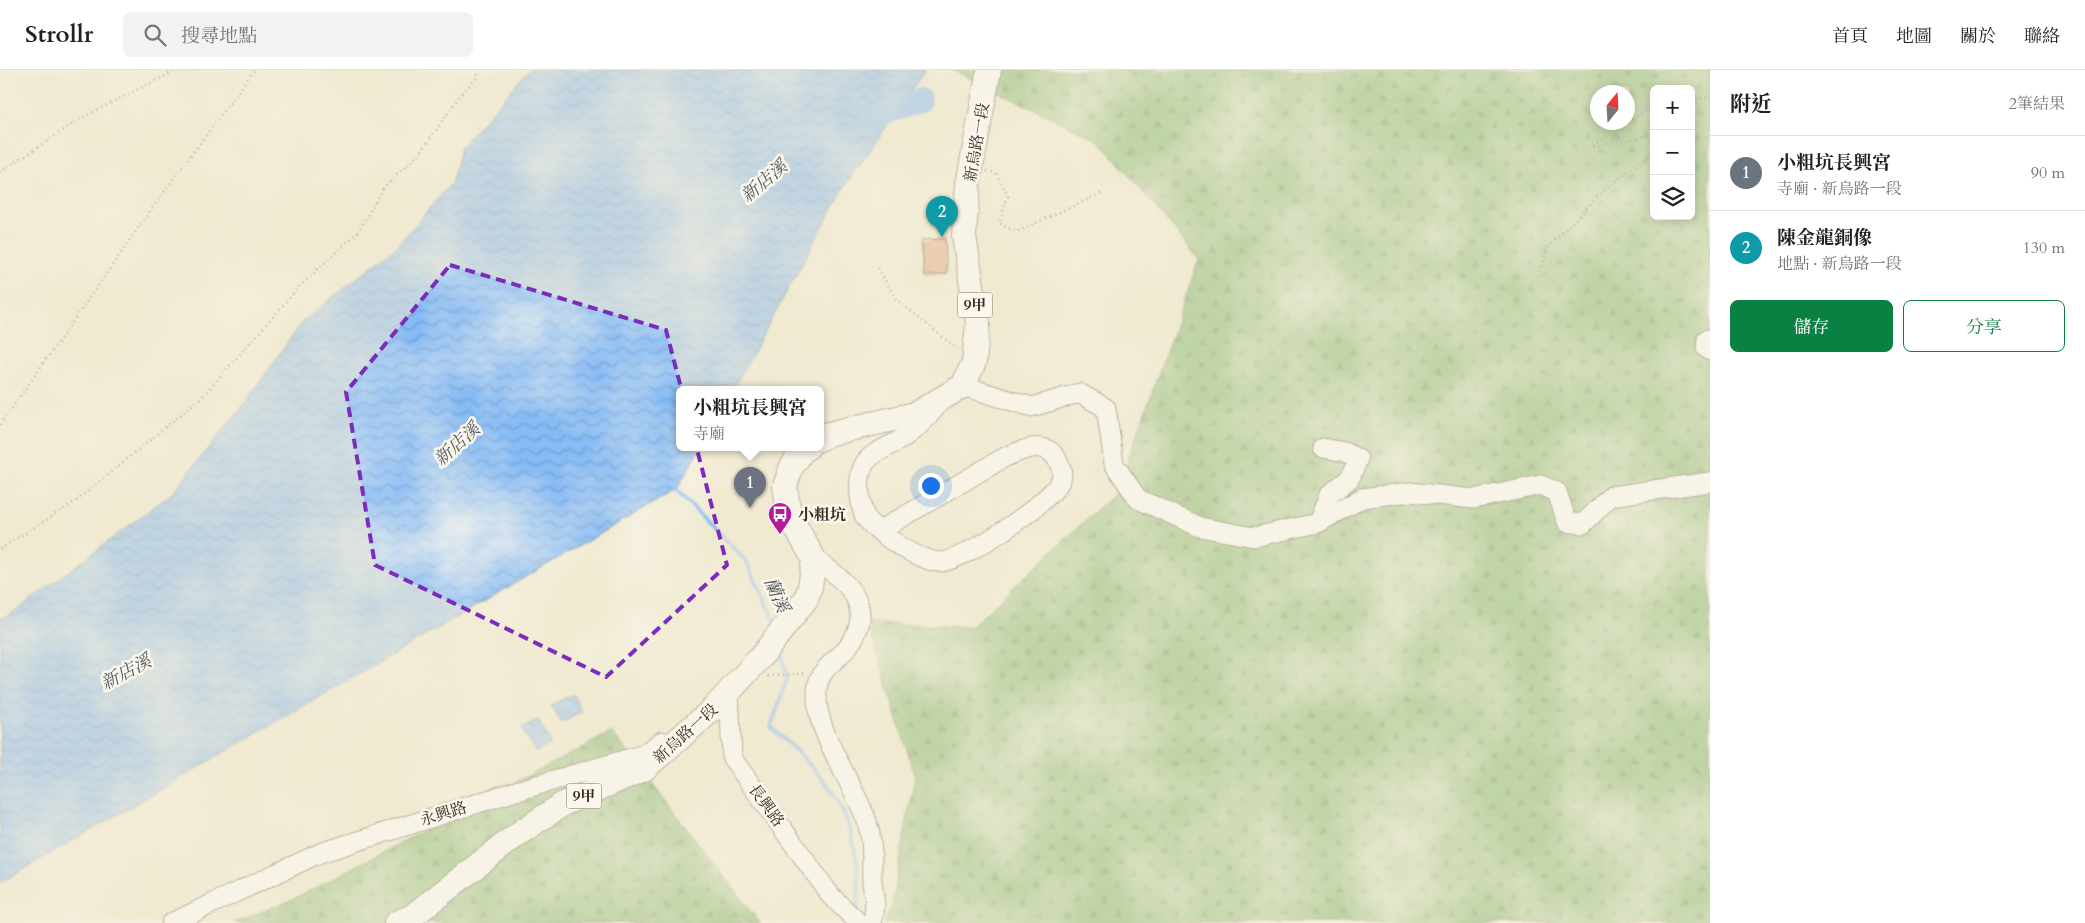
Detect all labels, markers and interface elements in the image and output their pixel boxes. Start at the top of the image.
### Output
search box [123,12,473,57]
text: Strollr [25,18,93,51]
icon: search [141,21,169,49]
text: 搜尋地點 [181,23,257,49]
text: 首頁 [1832,24,1868,49]
text: 地圖 [1896,24,1932,49]
text: 關於 [1960,24,1996,49]
text: 聯絡 [2024,24,2060,49]
north arrow [1590,85,1635,130]
map controls [1650,85,1695,220]
button: + [1650,85,1695,130]
text: 附近 [1730,90,1772,119]
text: 2筆結果 [2009,93,2065,115]
street label: 新烏路一段 [959,101,995,183]
button: − [1650,130,1695,175]
text: 小粗坑長興宮 [1777,150,1891,176]
water label: 新店溪 [736,153,795,208]
text: 1 [1742,162,1750,184]
text: 90 m [2031,162,2065,184]
button: layers [1650,175,1695,220]
text: 寺廟 · 新烏路一段 [1777,178,1902,200]
pin: 2 [926,196,958,237]
text: 陳金龍銅像 [1777,225,1872,251]
text: 2 [1742,237,1750,259]
text: 130 m [2023,237,2065,259]
text: 地點 · 新烏路一段 [1777,253,1902,275]
road number: 9甲 [958,292,992,318]
button: 儲存 [1730,300,1893,352]
button: 分享 [1903,300,2065,352]
popup [676,386,824,451]
text: 小粗坑長興宮 [693,395,807,421]
water label: 新店溪 [429,416,487,472]
text: 寺廟 [693,423,725,445]
pin: 1 [734,467,766,508]
your location [918,473,944,499]
bus stop icon: 小粗坑 [767,501,793,535]
place label: 小粗坑 [798,504,846,526]
water label: 蘭溪 [758,574,796,619]
water label: 新店溪 [97,648,158,696]
street label: 新烏路一段 [649,699,723,769]
street label: 長興路 [743,780,789,831]
road number: 9甲 [566,784,602,808]
street label: 永興路 [417,796,469,831]

